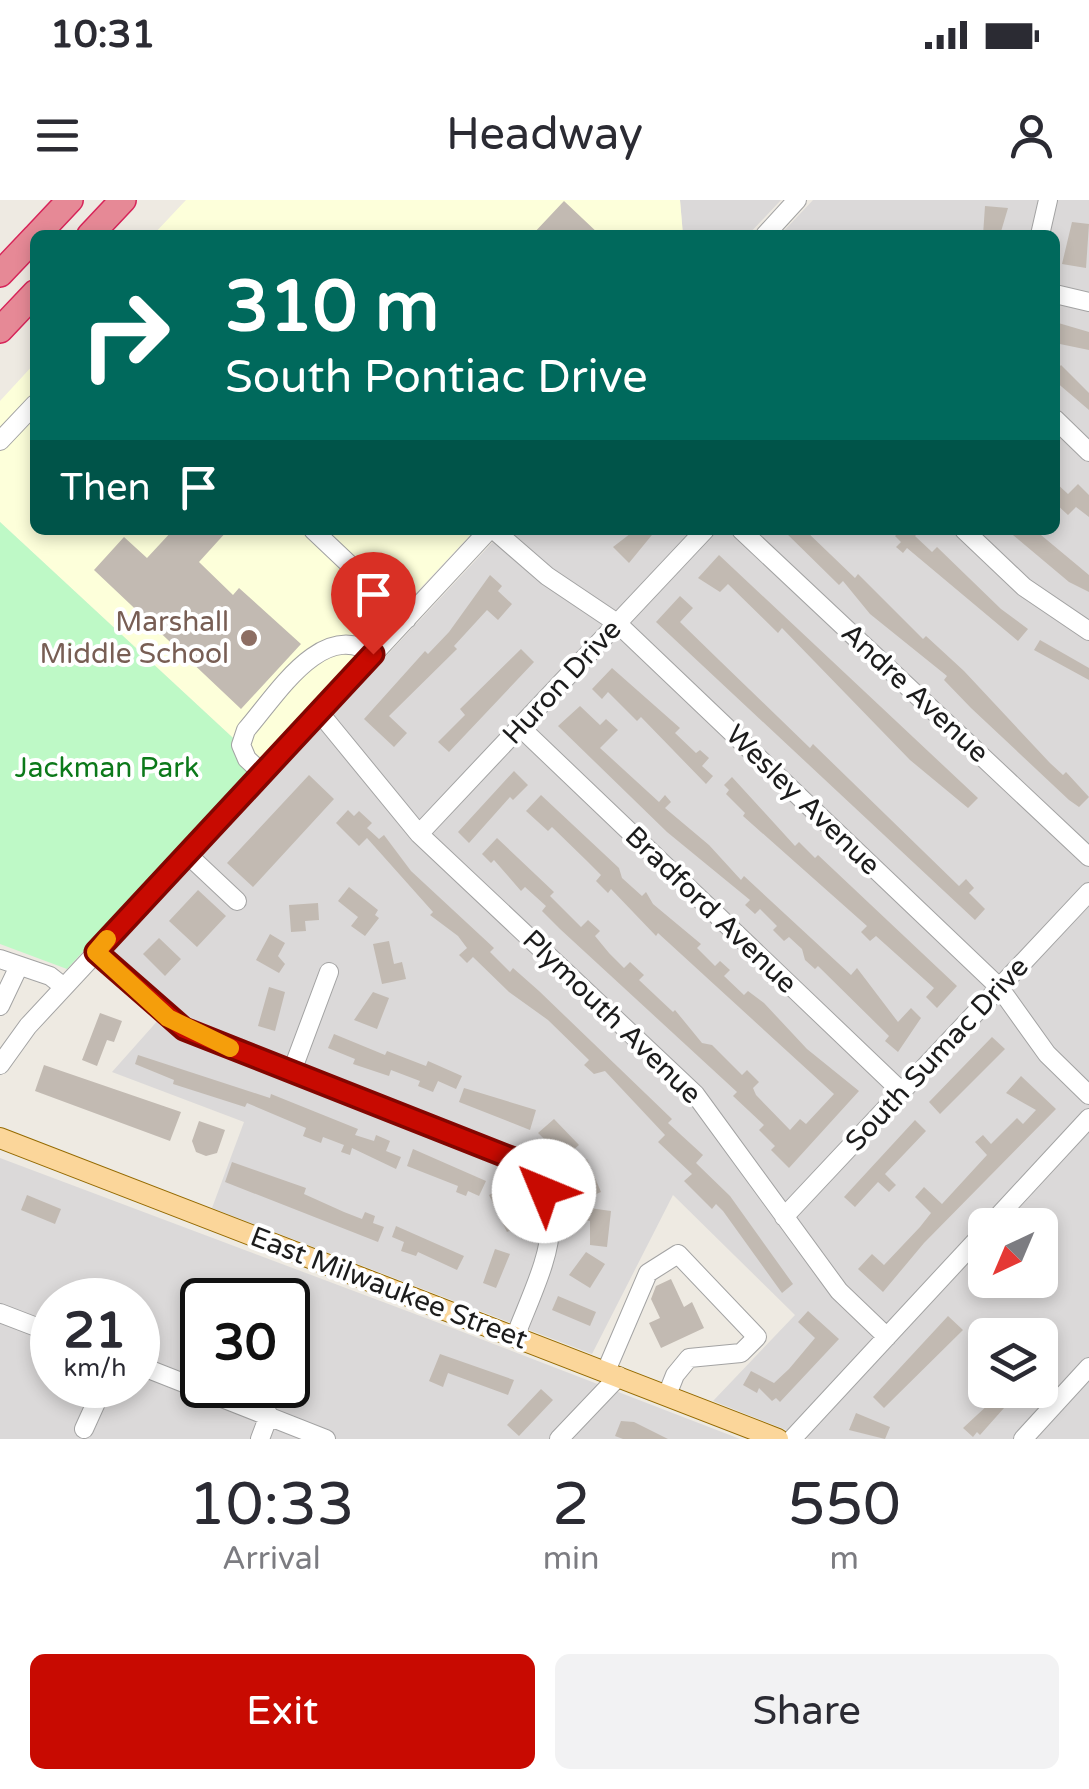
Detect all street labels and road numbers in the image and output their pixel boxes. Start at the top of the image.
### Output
street label: Huron Drive [496,612,628,752]
street label: Andre Avenue [834,616,996,770]
street label: Wesley Avenue [719,718,887,882]
street label: Bradford Avenue [618,819,804,1001]
street label: Plymouth Avenue [515,923,709,1111]
street label: South Sumac Drive [838,950,1036,1158]
street label: East Milwaukee Street [246,1219,533,1357]

